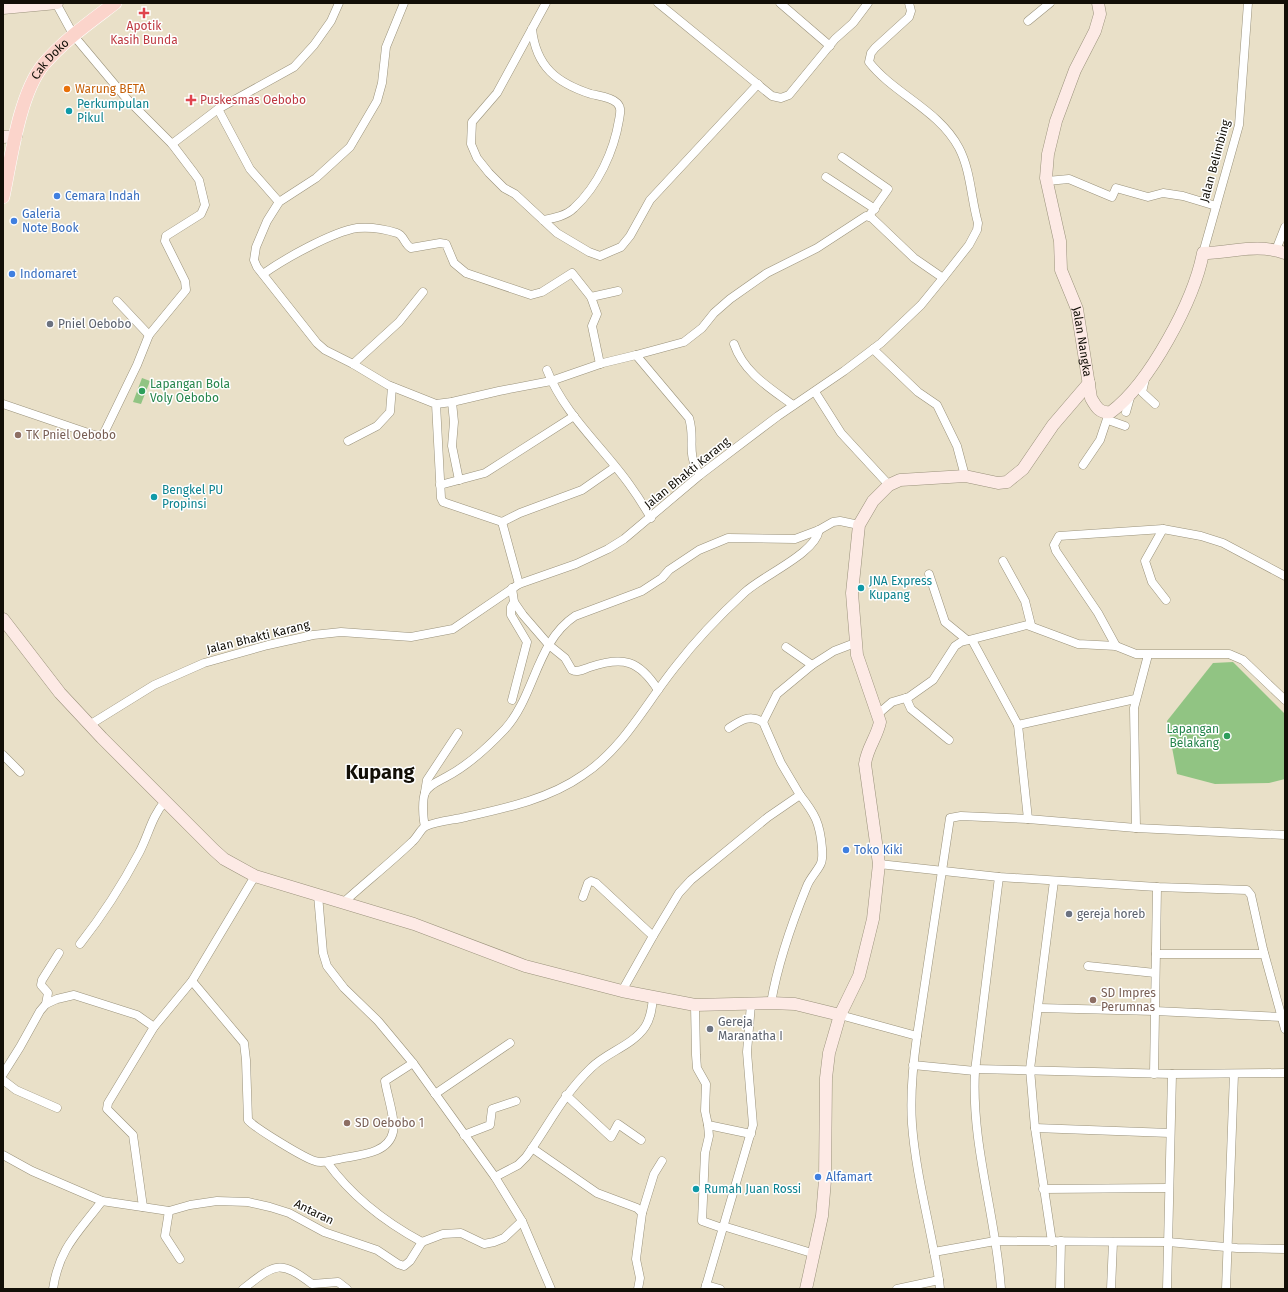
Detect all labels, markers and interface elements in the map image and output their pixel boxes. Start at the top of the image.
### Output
marker: Apotik Kasih Bunda [139,8,149,18]
place label: Apotik Kasih Bunda [110,19,178,47]
street label: Cak Doko [28,36,72,82]
place label: Warung BETA [75,82,145,96]
marker: Warung BETA [62,84,72,94]
place label: Puskesmas Oebobo [200,93,306,107]
marker: Puskesmas Oebobo [185,94,197,106]
place label: Perkumpulan Pikul [77,97,149,125]
marker: Perkumpulan Pikul [64,106,74,116]
street label: Jalan Belimbing [1197,117,1233,204]
place label: Cemara Indah [65,189,140,203]
marker: Cemara Indah [52,191,62,201]
place label: Galeria Note Book [22,207,79,235]
marker: Galeria Note Book [9,216,19,226]
place label: Indomaret [20,267,77,281]
marker: Indomaret [7,269,17,279]
street label: Jalan Nangka [1070,304,1095,378]
place label: Pniel Oebobo [58,317,132,331]
marker: Pniel Oebobo [45,319,55,329]
place label: Lapangan Bola Voly Oebobo [150,377,230,405]
marker: Lapangan Bola Voly Oebobo [137,386,147,396]
place label: TK Pniel Oebobo [26,428,116,442]
marker: TK Pniel Oebobo [13,430,23,440]
street label: Jalan Bhakti Karang [642,434,733,512]
place label: Bengkel PU Propinsi [162,483,223,511]
marker: Bengkel PU Propinsi [149,492,159,502]
place label: JNA Express Kupang [869,574,933,602]
marker: JNA Express Kupang [856,583,866,593]
street label: Jalan Bhakti Karang [205,617,312,657]
place label: Lapangan Belakang [1166,722,1220,750]
marker: Lapangan Belakang [1222,731,1232,741]
district label: Kupang [345,760,416,784]
place label: Toko Kiki [854,843,903,857]
marker: Toko Kiki [841,845,851,855]
place label: gereja horeb [1077,907,1145,921]
marker: gereja horeb [1064,909,1074,919]
place label: SD Impres Perumnas [1101,986,1156,1014]
marker: SD Impres Perumnas [1088,995,1098,1005]
place label: Gereja Maranatha I [718,1015,783,1043]
marker: Gereja Maranatha I [705,1024,715,1034]
place label: SD Oebobo 1 [355,1116,424,1130]
marker: SD Oebobo 1 [342,1118,352,1128]
place label: Alfamart [826,1170,873,1184]
marker: Alfamart [813,1172,823,1182]
place label: Rumah Juan Rossi [704,1182,801,1196]
marker: Rumah Juan Rossi [691,1184,701,1194]
street label: Antaran [292,1196,336,1228]

